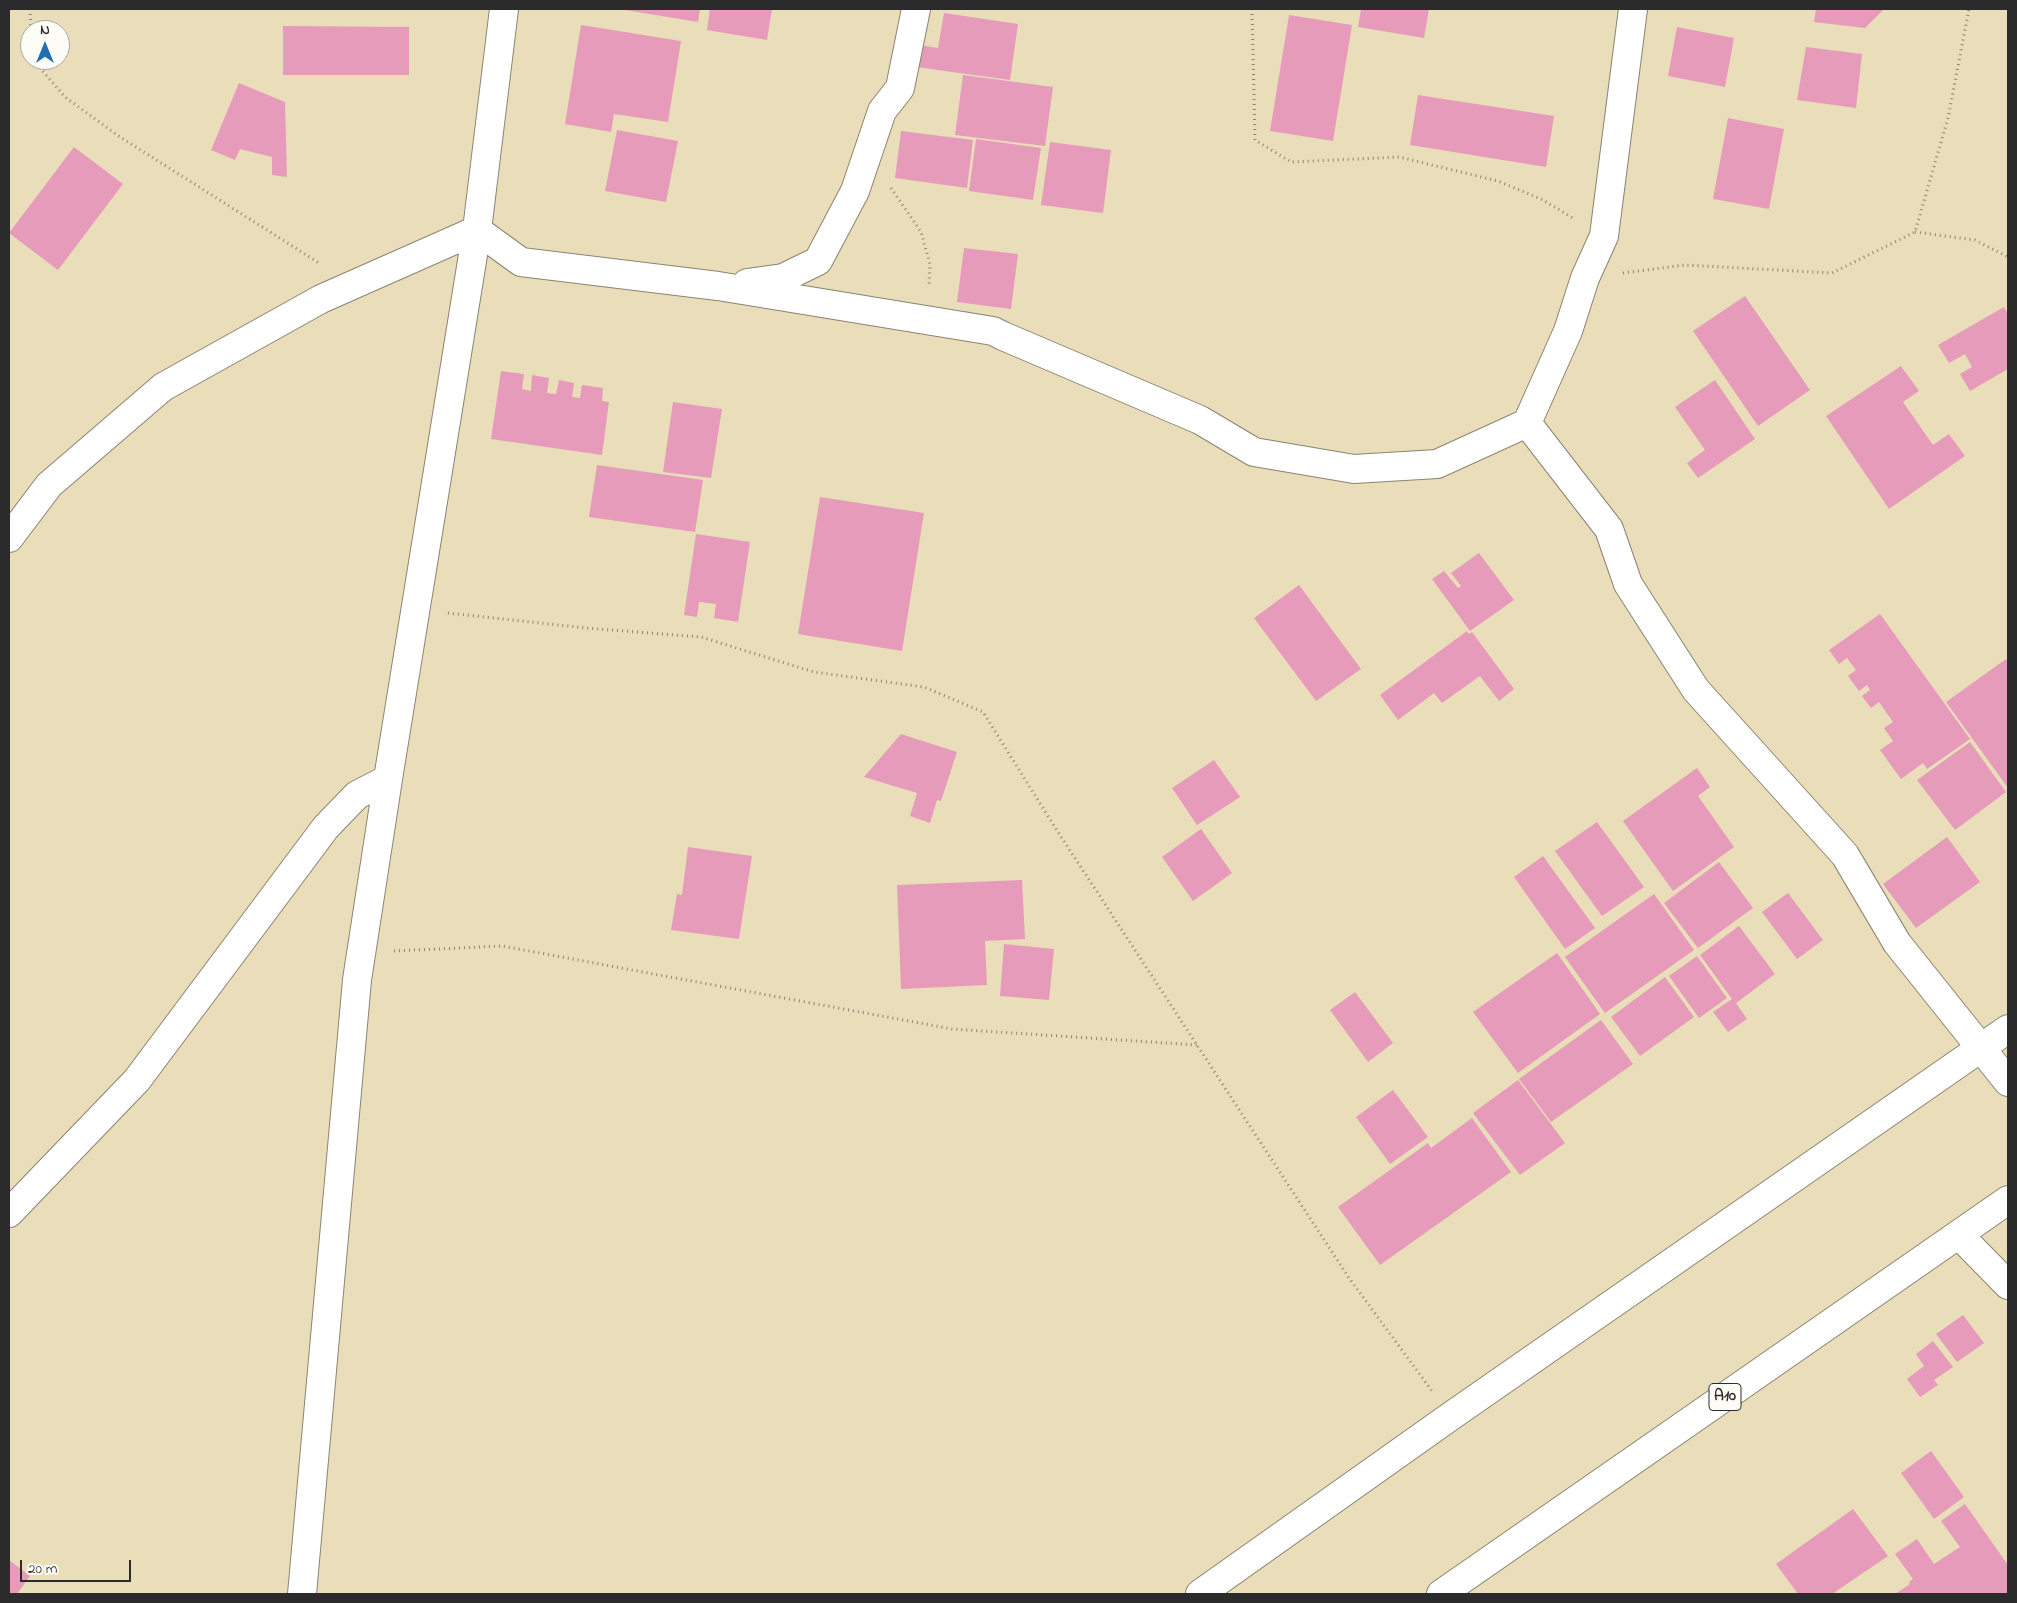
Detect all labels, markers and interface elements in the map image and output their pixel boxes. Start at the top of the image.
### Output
north arrow [20,20,70,70]
text: N [40,20,50,41]
road number: A10 [1709,1384,1741,1410]
scale bar [22,1550,134,1582]
text: 20 m [28,1558,57,1580]

